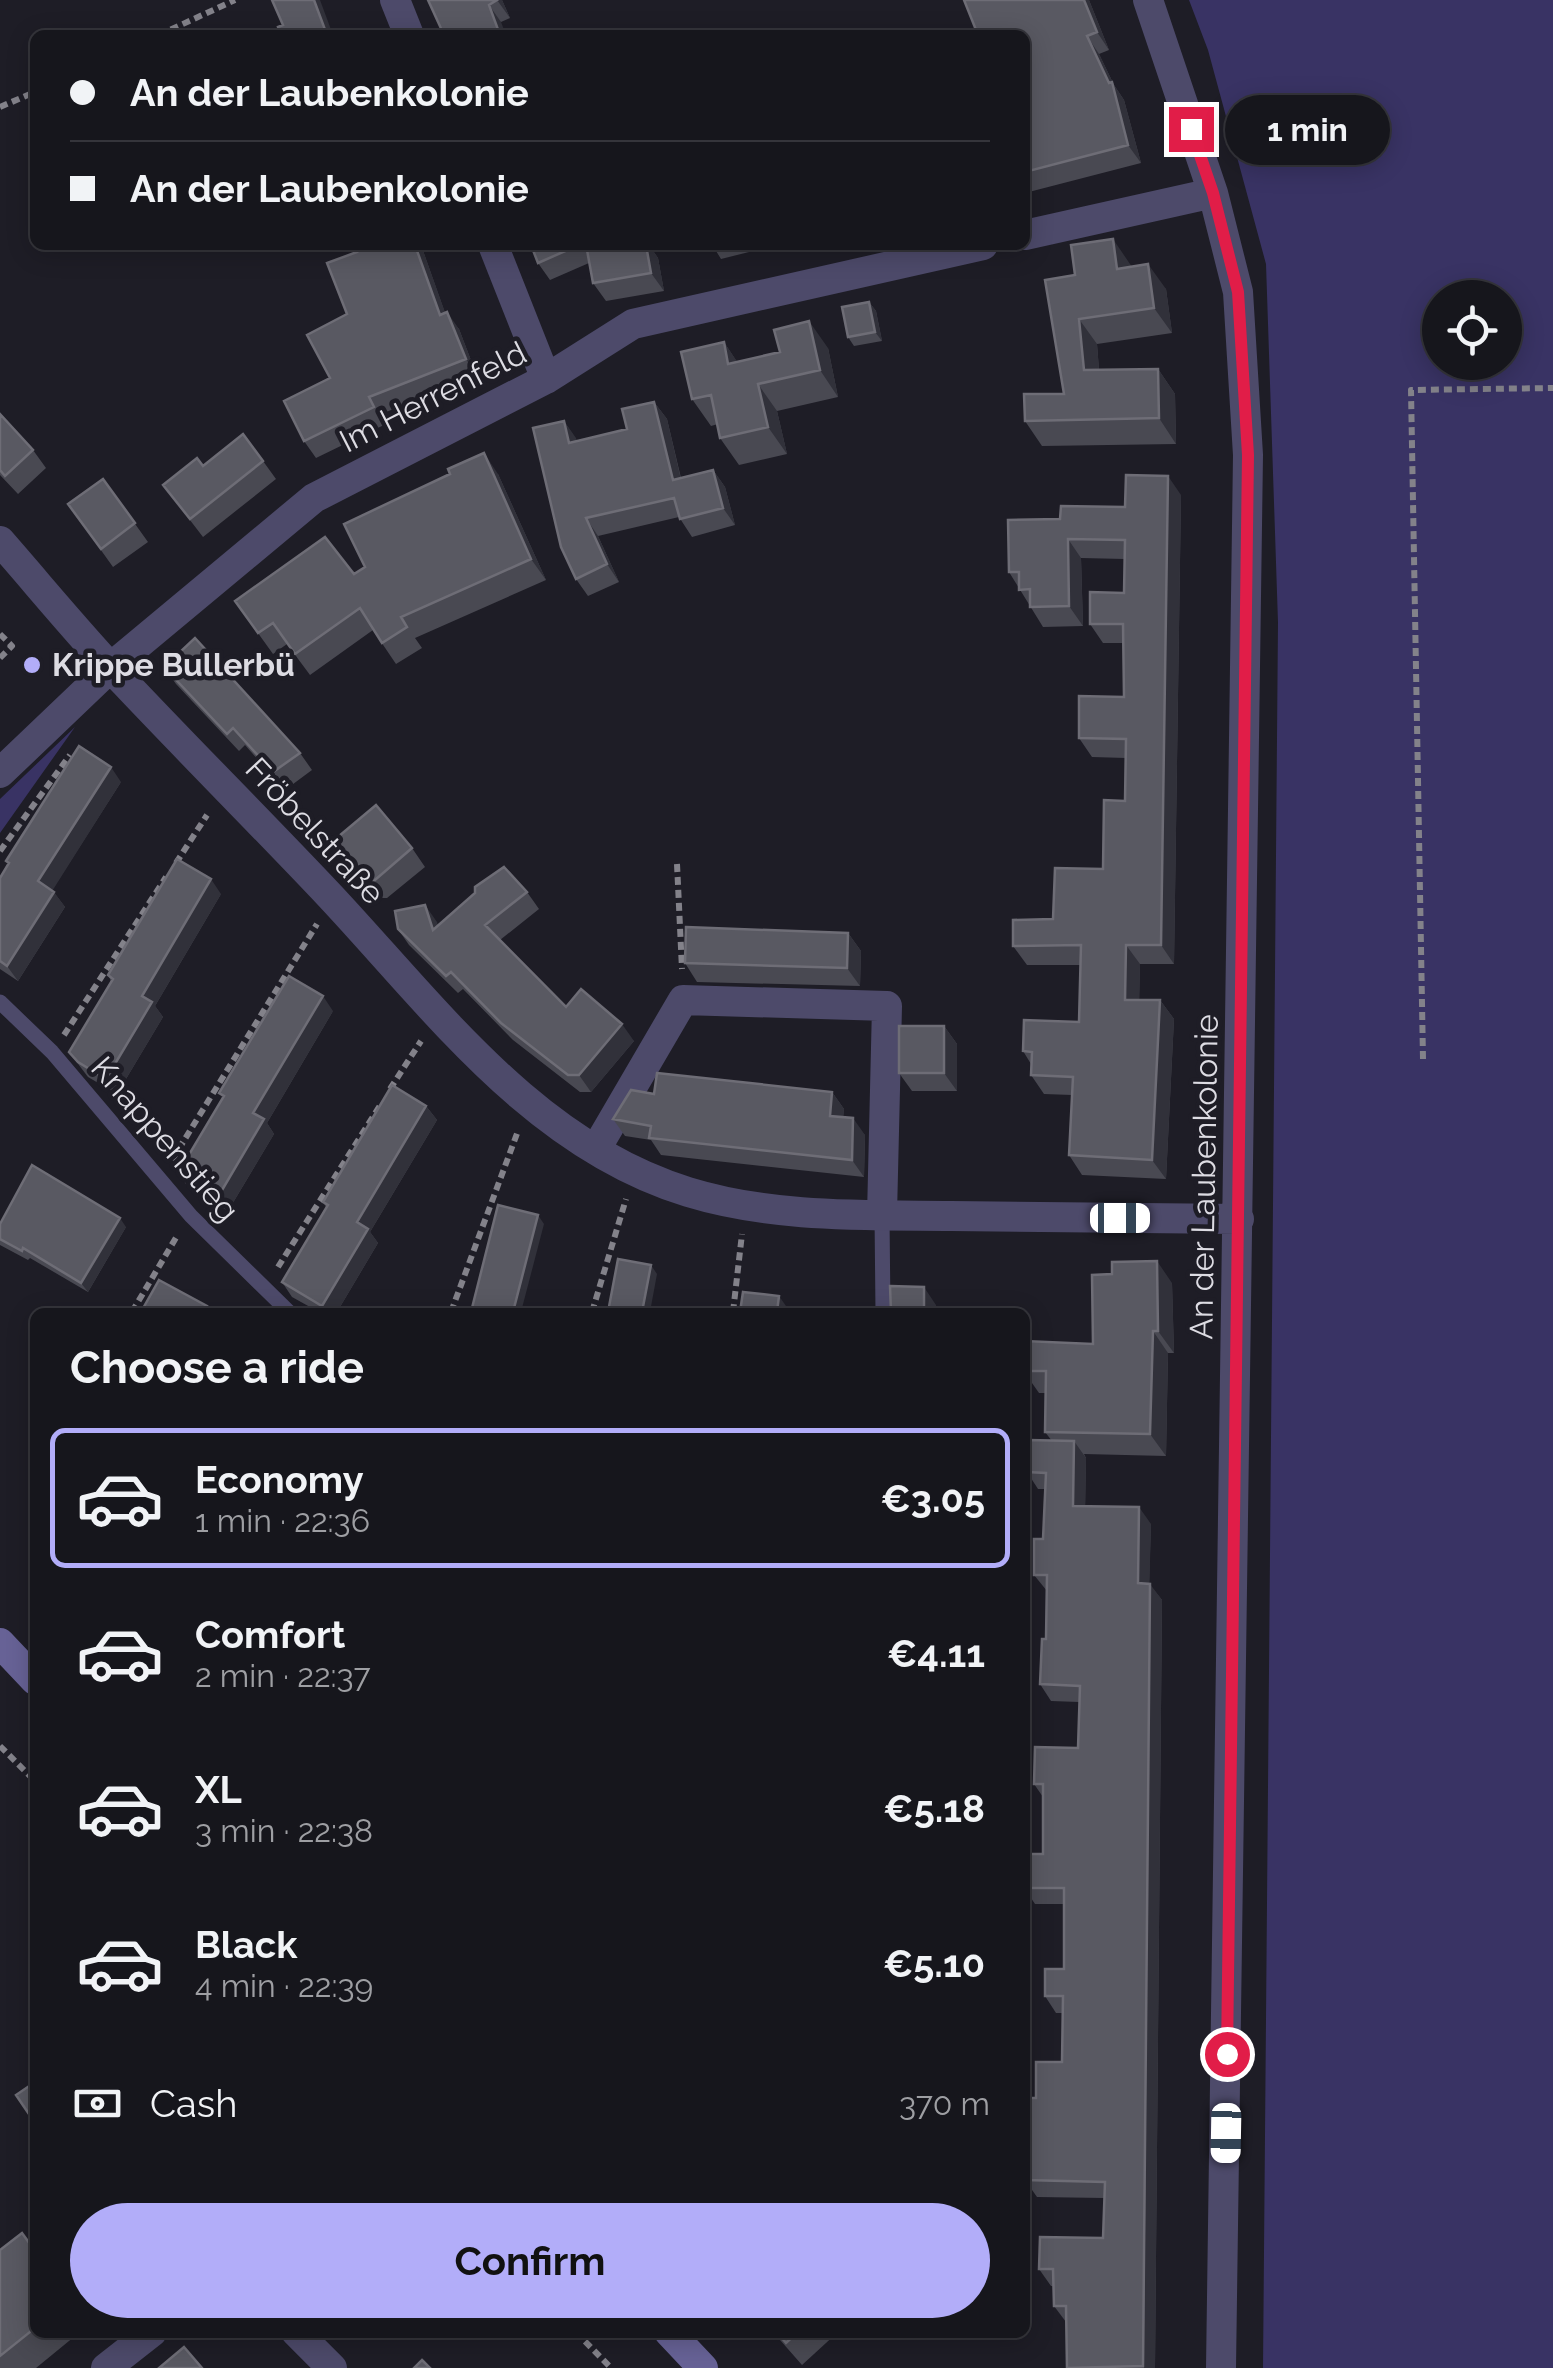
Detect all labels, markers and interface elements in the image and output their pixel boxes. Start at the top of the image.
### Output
text: An der Laubenkolonie [130,70,529,115]
callout: 1 min [1226,94,1391,164]
route end [1169,107,1214,152]
text: 1 min [1267,111,1348,148]
text: An der Laubenkolonie [130,166,529,211]
map controls [1422,280,1522,380]
button: locate [1422,280,1522,380]
street label: Im Herrenfeld [333,334,532,459]
place label: Krippe Bullerbü [52,646,295,683]
marker: Krippe Bullerbü [21,654,43,676]
street label: Fröbelstraße [238,750,392,911]
street label: An der Laubenkolonie [1182,1014,1225,1340]
street label: Knappenstieg [84,1049,247,1228]
car [1090,1203,1150,1233]
text: Choose a ride [70,1341,364,1394]
icon: car [75,1453,165,1543]
text: Economy [195,1457,364,1502]
text: €3.05 [881,1476,985,1521]
text: 1 min · 22:36 [195,1502,370,1539]
icon: car [75,1608,165,1698]
text: Comfort [195,1612,345,1657]
text: €4.11 [887,1631,985,1676]
text: 2 min · 22:37 [195,1657,371,1694]
icon: car [75,1763,165,1853]
text: XL [195,1767,242,1812]
text: €5.18 [883,1786,985,1831]
text: 3 min · 22:38 [195,1812,373,1849]
icon: car [75,1918,165,2008]
text: Black [195,1922,297,1967]
text: €5.10 [883,1941,985,1986]
text: 4 min · 22:39 [195,1967,373,2004]
route start [1205,2032,1250,2077]
icon: cash [70,2076,125,2131]
text: Cash [150,2081,237,2126]
text: 370 m [899,2085,990,2122]
car [1210,2103,1242,2163]
button: Confirm [70,2203,990,2318]

